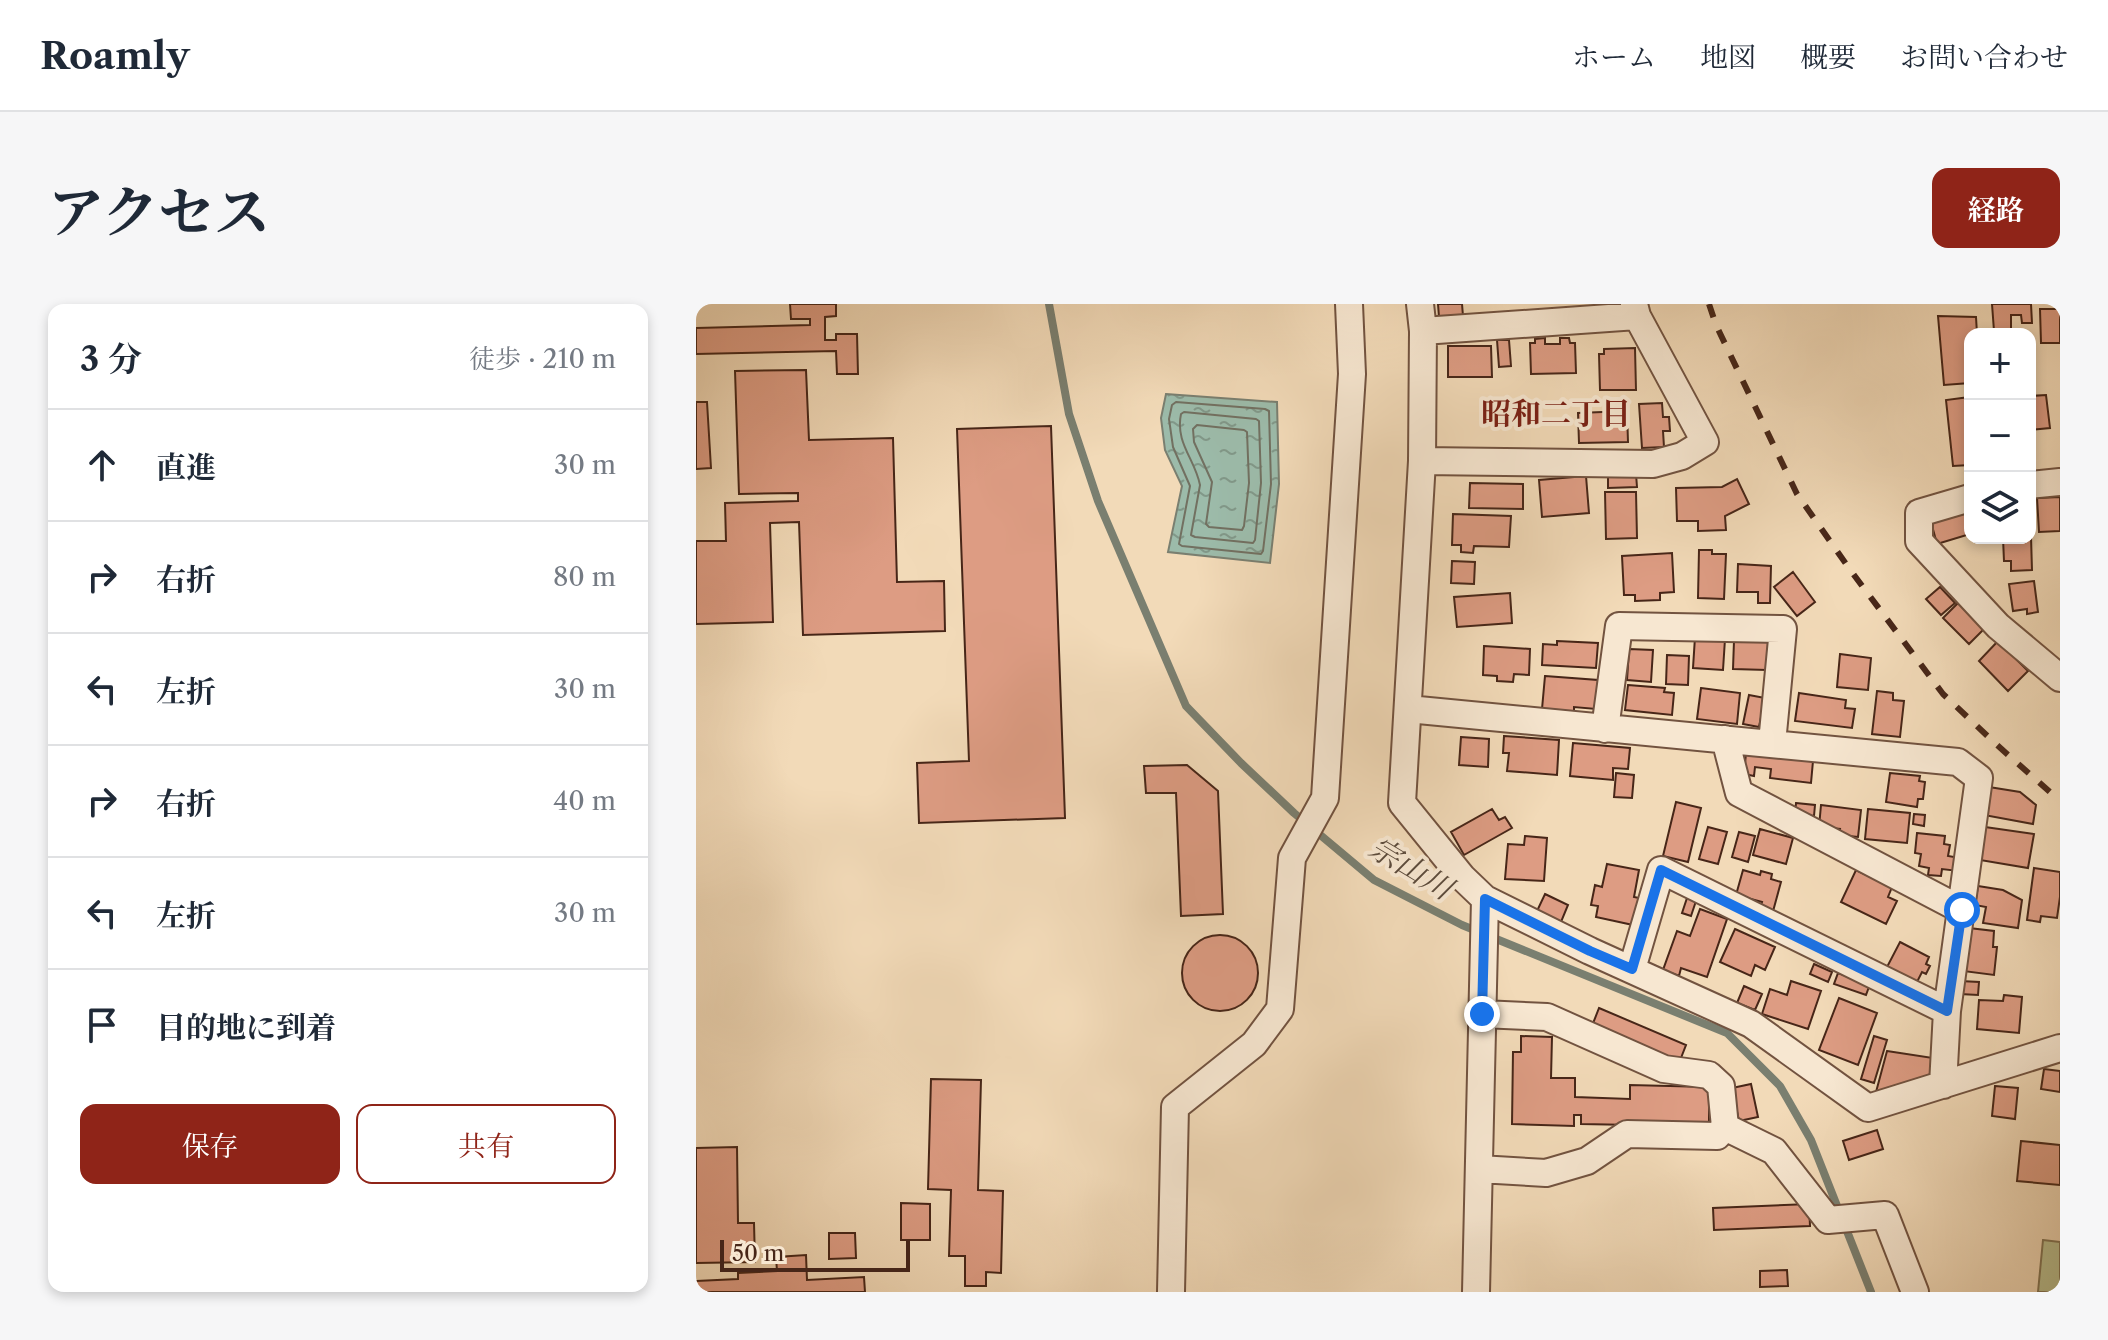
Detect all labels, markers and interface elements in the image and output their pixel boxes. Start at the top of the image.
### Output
text: Roamly [40,32,189,79]
text: ホーム [1572,40,1656,74]
text: 地図 [1700,40,1756,74]
text: 概要 [1800,40,1856,74]
text: お問い合わせ [1900,40,2068,74]
button: 経路 [1932,168,2060,248]
text: アクセス [48,178,270,247]
map controls [1964,328,2036,544]
button: + [1964,328,2036,400]
text: 3 分 [80,338,142,380]
text: 徒歩 · 210 m [469,343,616,375]
district label: 昭和二丁目 [1481,395,1631,432]
button: − [1964,400,2036,472]
icon: ahead [80,443,124,487]
text: 直進 [156,449,216,486]
text: 30 m [554,449,616,481]
button: layers [1964,472,2036,544]
icon: right [80,555,124,599]
text: 右折 [156,561,216,598]
text: 80 m [553,561,616,593]
icon: left [80,667,124,711]
text: 左折 [156,673,216,710]
text: 30 m [554,673,616,705]
icon: right [80,779,124,823]
text: 右折 [156,785,216,822]
text: 40 m [553,785,616,817]
water label: 宗山川 [1363,829,1462,909]
icon: left [80,891,124,935]
route start [1944,892,1980,928]
text: 左折 [156,897,216,934]
text: 30 m [554,897,616,929]
route end [1464,996,1500,1032]
icon: arrive [80,1003,124,1047]
text: 目的地に到着 [156,1009,336,1046]
button: 保存 [80,1104,340,1184]
button: 共有 [356,1104,616,1184]
scale bar [720,1236,910,1272]
text: 50 m [732,1240,784,1267]

